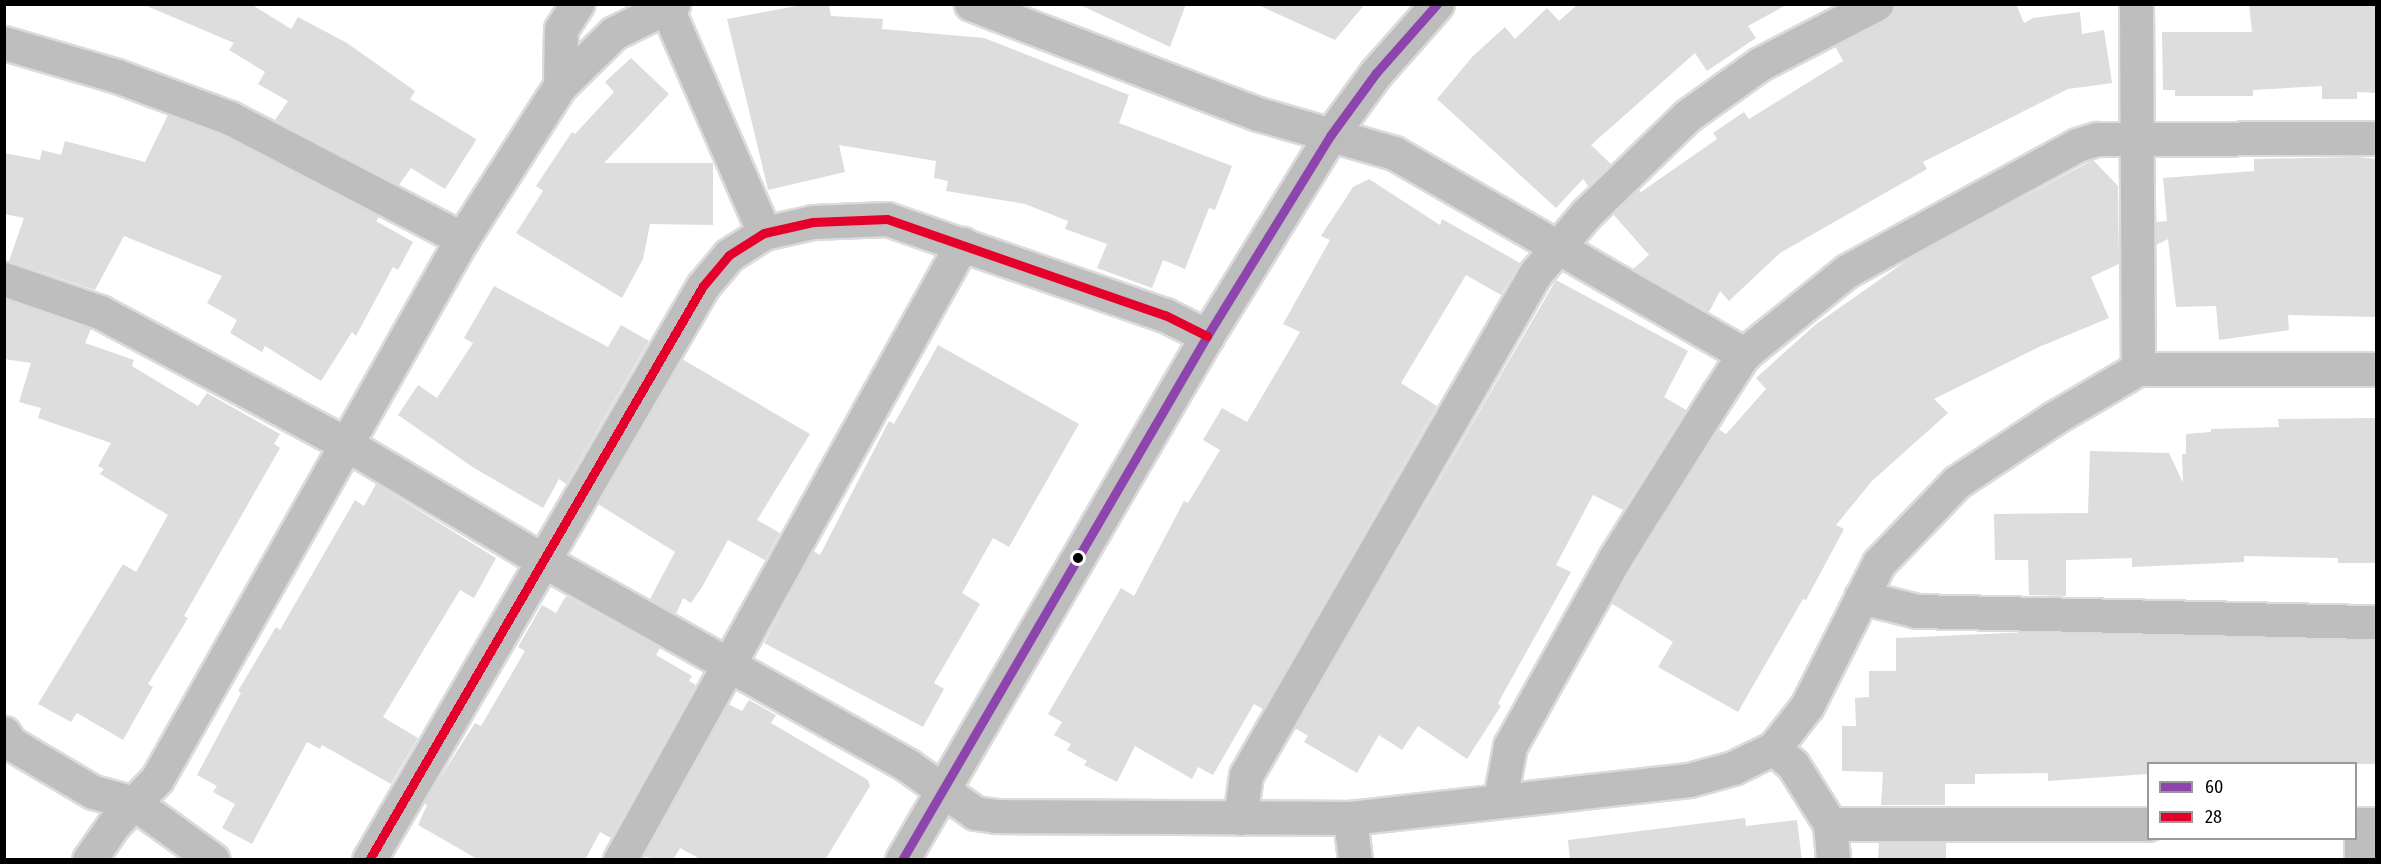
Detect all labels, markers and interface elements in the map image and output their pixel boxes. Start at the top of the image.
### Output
unlabelled marker [1072,552,1084,564]
legend [2147,762,2357,840]
text: 60 [2205,776,2223,798]
text: 28 [2205,806,2222,828]

